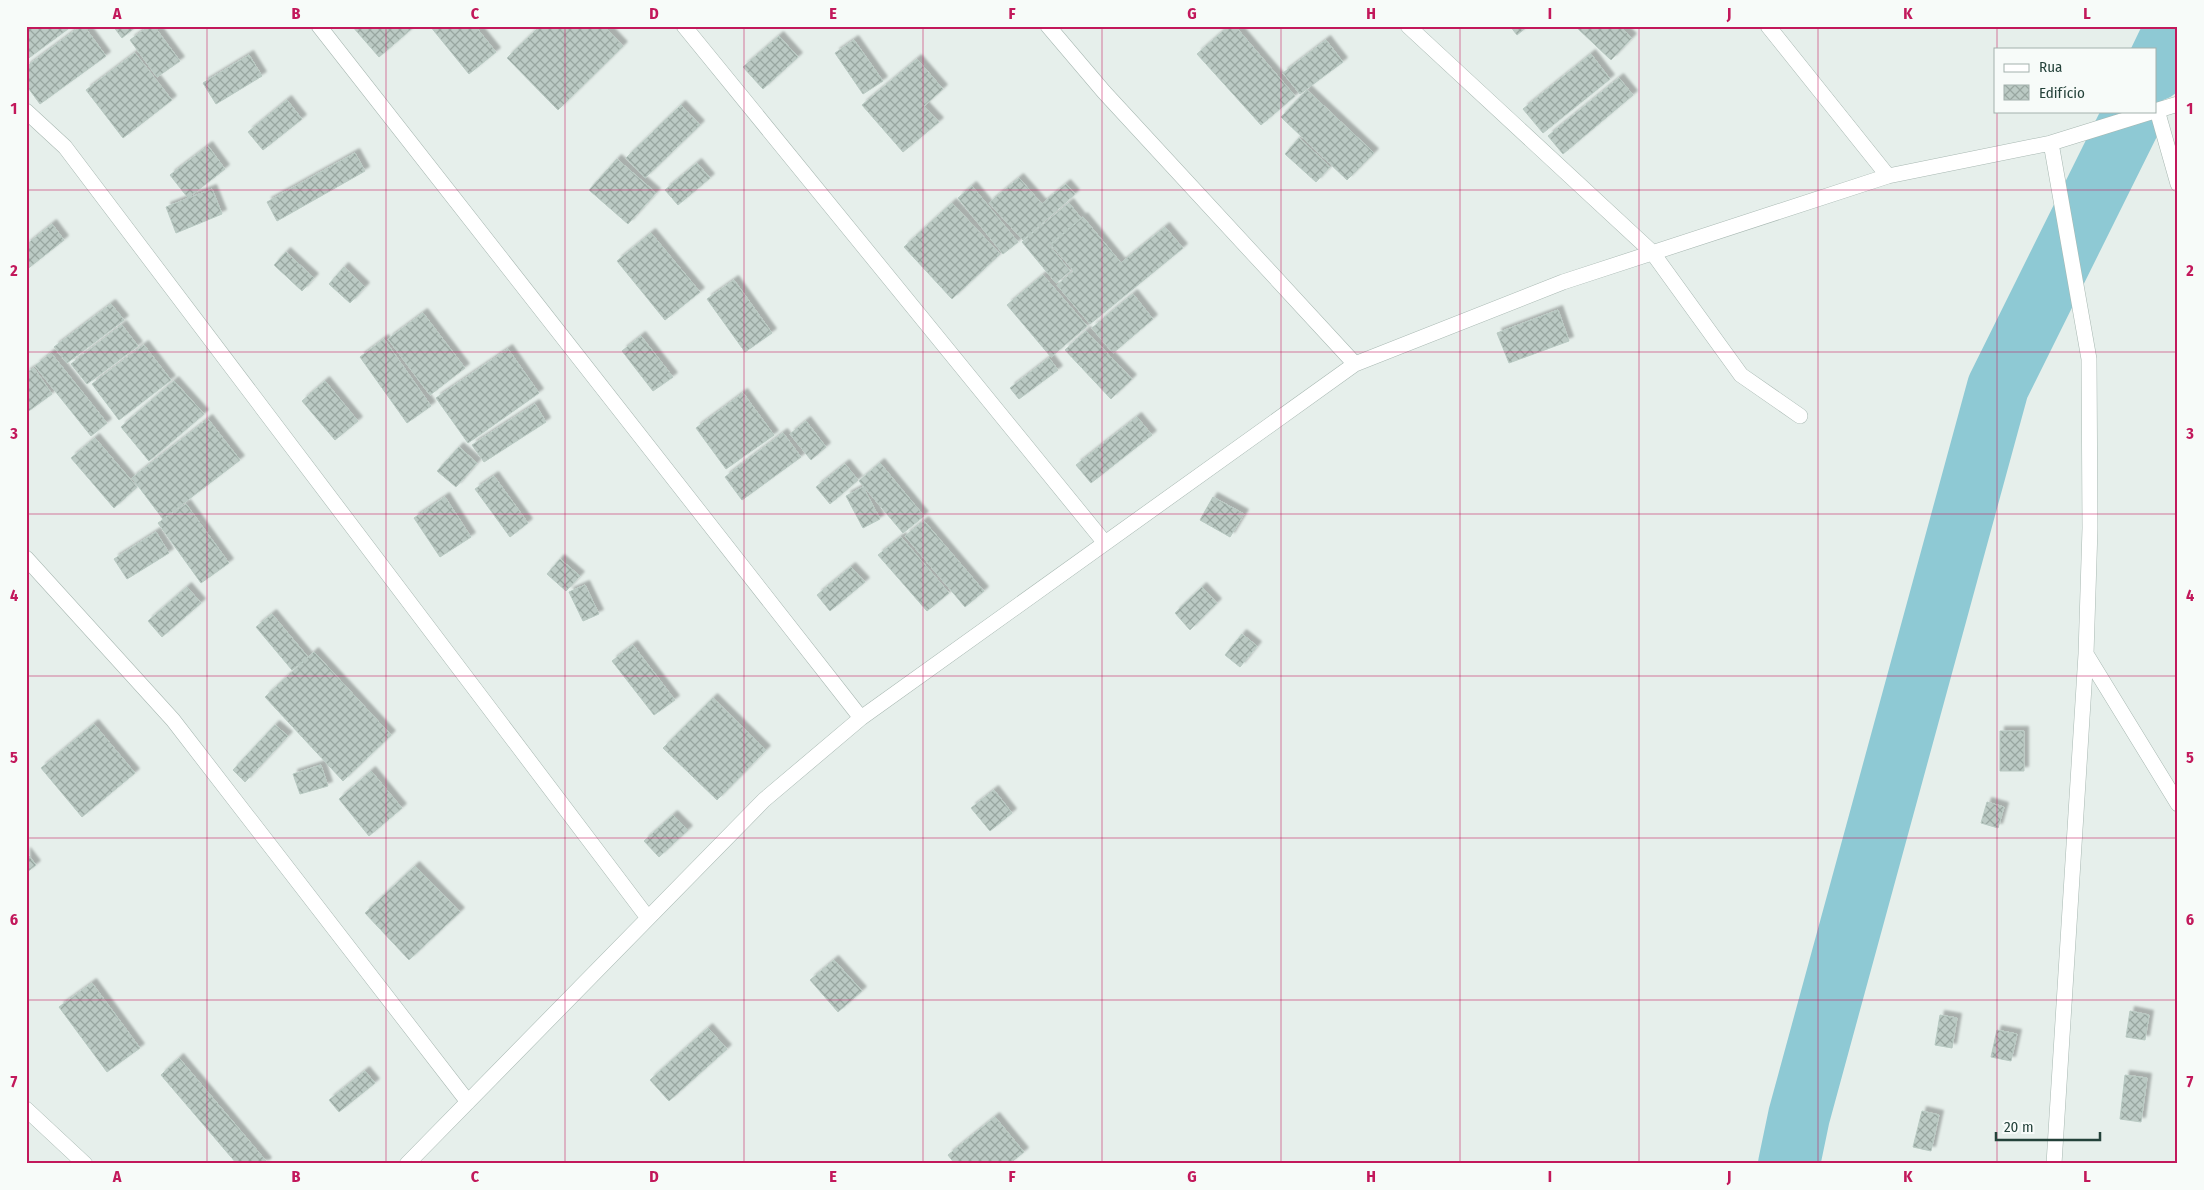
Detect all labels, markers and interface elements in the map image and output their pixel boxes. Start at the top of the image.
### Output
text: A [112,4,122,23]
text: B [292,4,301,23]
text: C [471,4,480,23]
text: D [649,4,659,23]
text: E [829,4,837,23]
text: F [1008,4,1016,23]
text: G [1187,4,1197,23]
text: H [1366,4,1376,23]
text: I [1548,4,1552,23]
text: J [1726,4,1731,23]
text: K [1903,4,1913,23]
text: L [2083,4,2091,23]
legend [1994,48,2156,112]
text: Rua [2039,58,2062,76]
text: Edifício [2039,84,2085,102]
text: 1 [11,99,17,118]
text: 1 [2187,99,2193,118]
text: 2 [9,261,18,280]
text: 2 [2185,261,2194,280]
text: 3 [9,424,18,443]
text: 3 [2185,424,2194,443]
text: 4 [10,586,18,605]
text: 4 [2186,586,2194,605]
text: 5 [10,748,18,767]
text: 5 [2186,748,2194,767]
text: 6 [10,910,18,929]
text: 6 [2186,910,2194,929]
text: 7 [11,1072,18,1091]
text: 7 [2187,1072,2194,1091]
scale bar [1996,1110,2100,1142]
text: 20 m [2004,1118,2034,1136]
text: A [112,1167,122,1186]
text: B [292,1167,301,1186]
text: C [471,1167,480,1186]
text: D [649,1167,659,1186]
text: E [829,1167,837,1186]
text: F [1008,1167,1016,1186]
text: G [1187,1167,1197,1186]
text: H [1366,1167,1376,1186]
text: I [1548,1167,1552,1186]
text: J [1726,1167,1731,1186]
text: K [1903,1167,1913,1186]
text: L [2083,1167,2091,1186]

